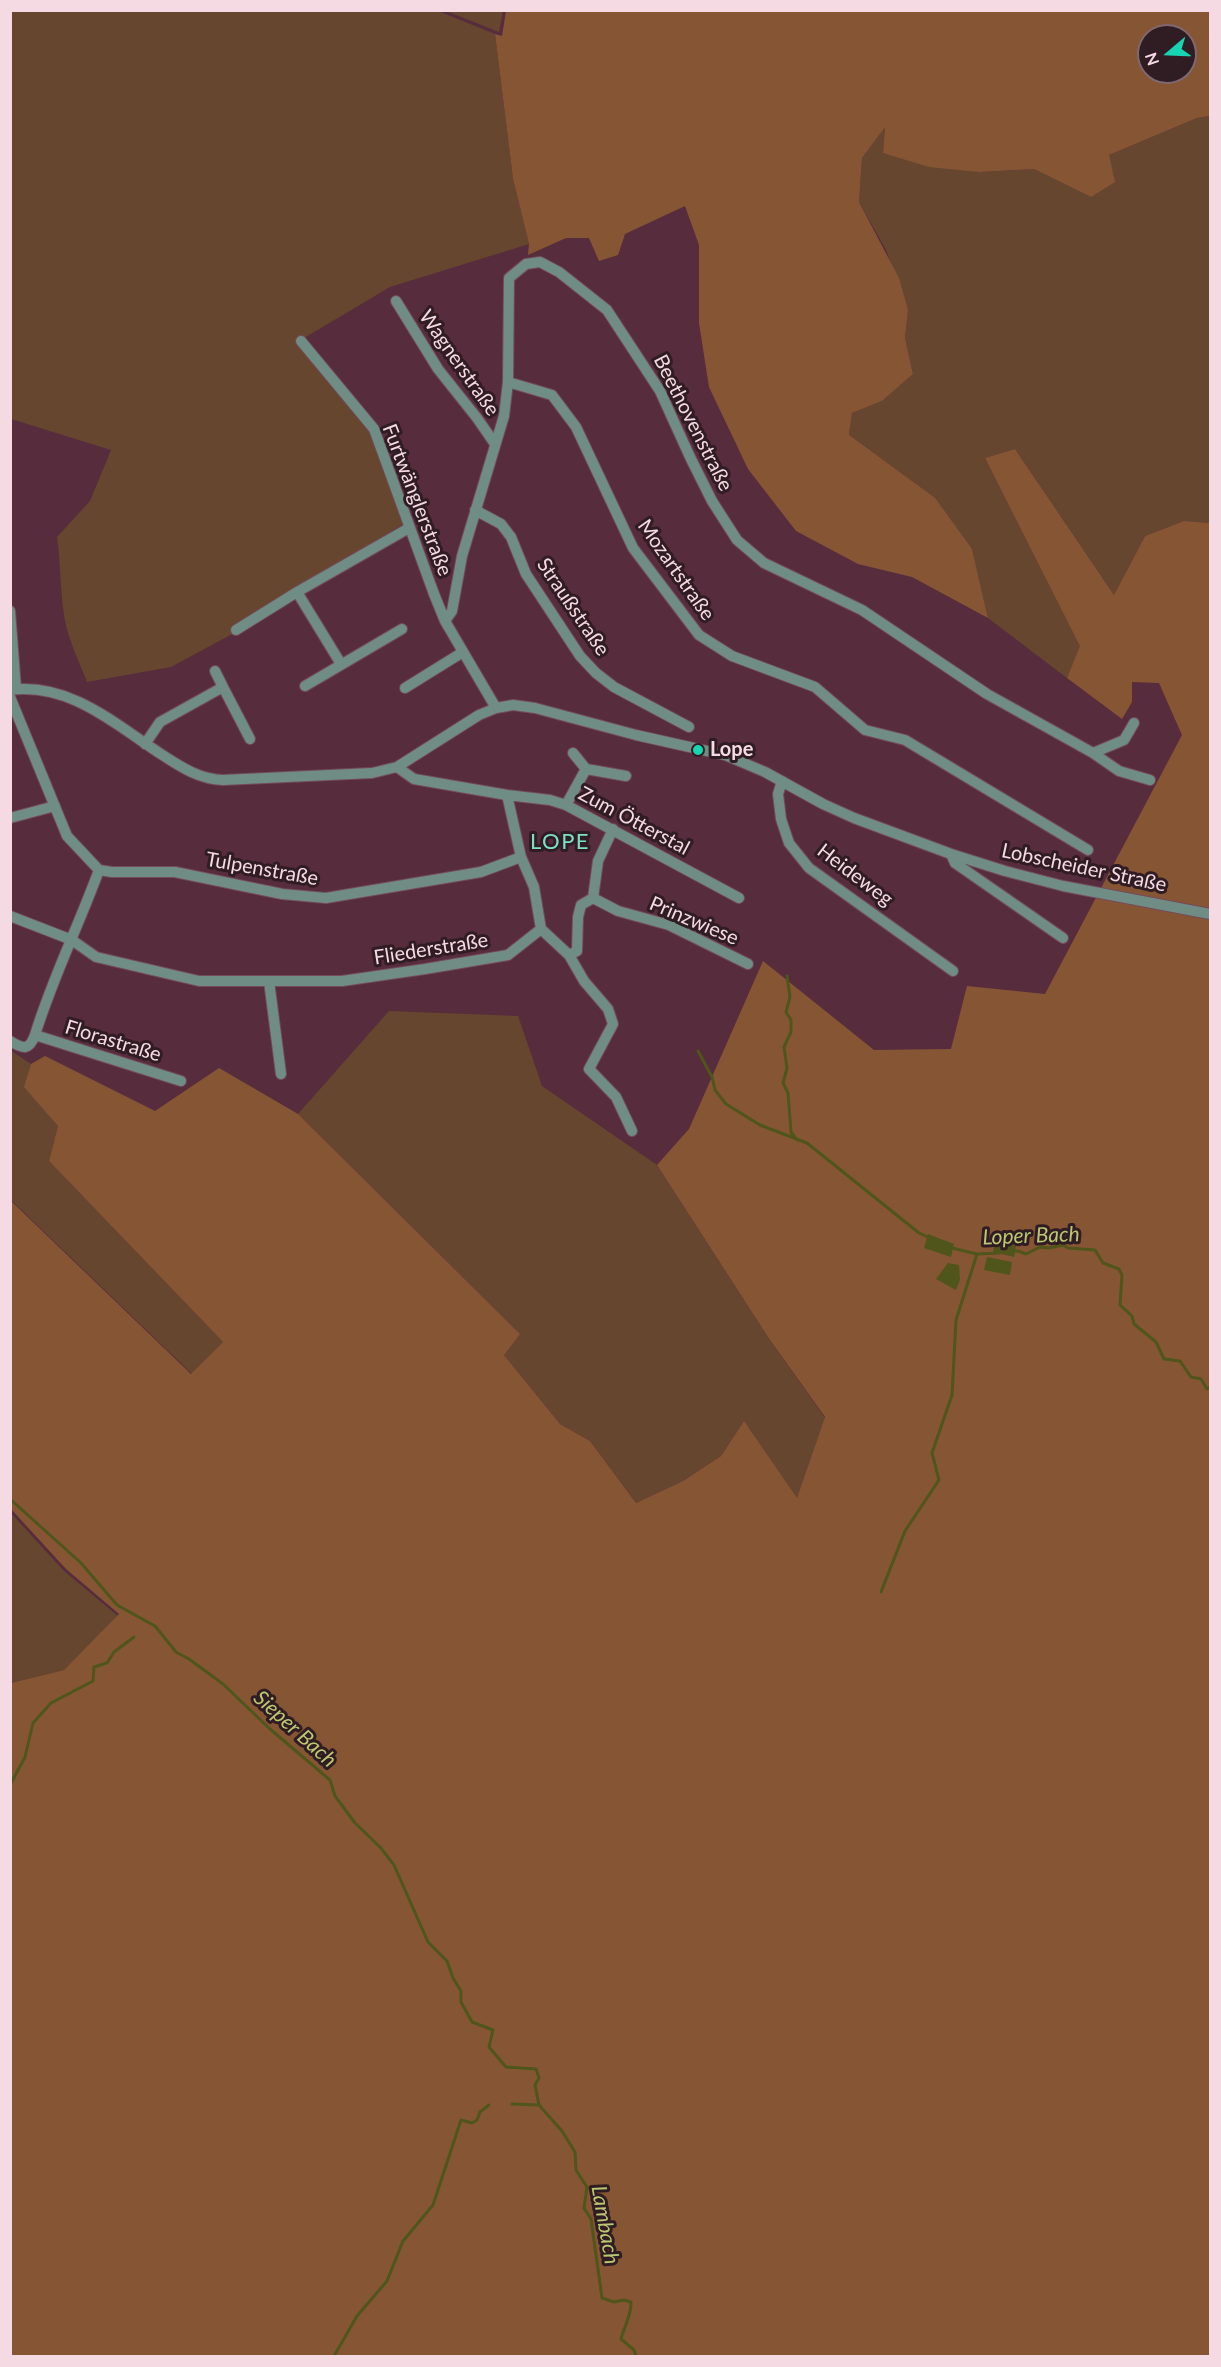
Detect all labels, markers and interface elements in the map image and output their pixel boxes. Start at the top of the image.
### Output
north arrow [1137,24,1197,84]
text: N [1140,50,1162,68]
street label: Wagnerstraße [414,305,504,421]
street label: Beethovenstraße [648,351,738,495]
street label: Furtwänglerstraße [377,421,457,579]
street label: Mozartstraße [632,515,720,625]
street label: Straußstraße [532,554,614,660]
place label: Lope [710,738,753,762]
marker: Lope [691,743,705,757]
street label: Zum Ötterstal [574,782,694,860]
district label: LOPE [530,829,590,855]
street label: Heideweg [812,839,898,911]
street label: Lobscheider Straße [999,839,1169,897]
street label: Tulpenstraße [204,847,320,891]
street label: Prinzwiese [646,892,742,950]
street label: Fliederstraße [372,928,490,970]
street label: Florastraße [62,1015,164,1067]
water label: Loper Bach [982,1222,1080,1250]
water label: Sieper Bach [248,1685,342,1773]
water label: Lambach [586,2184,624,2266]

